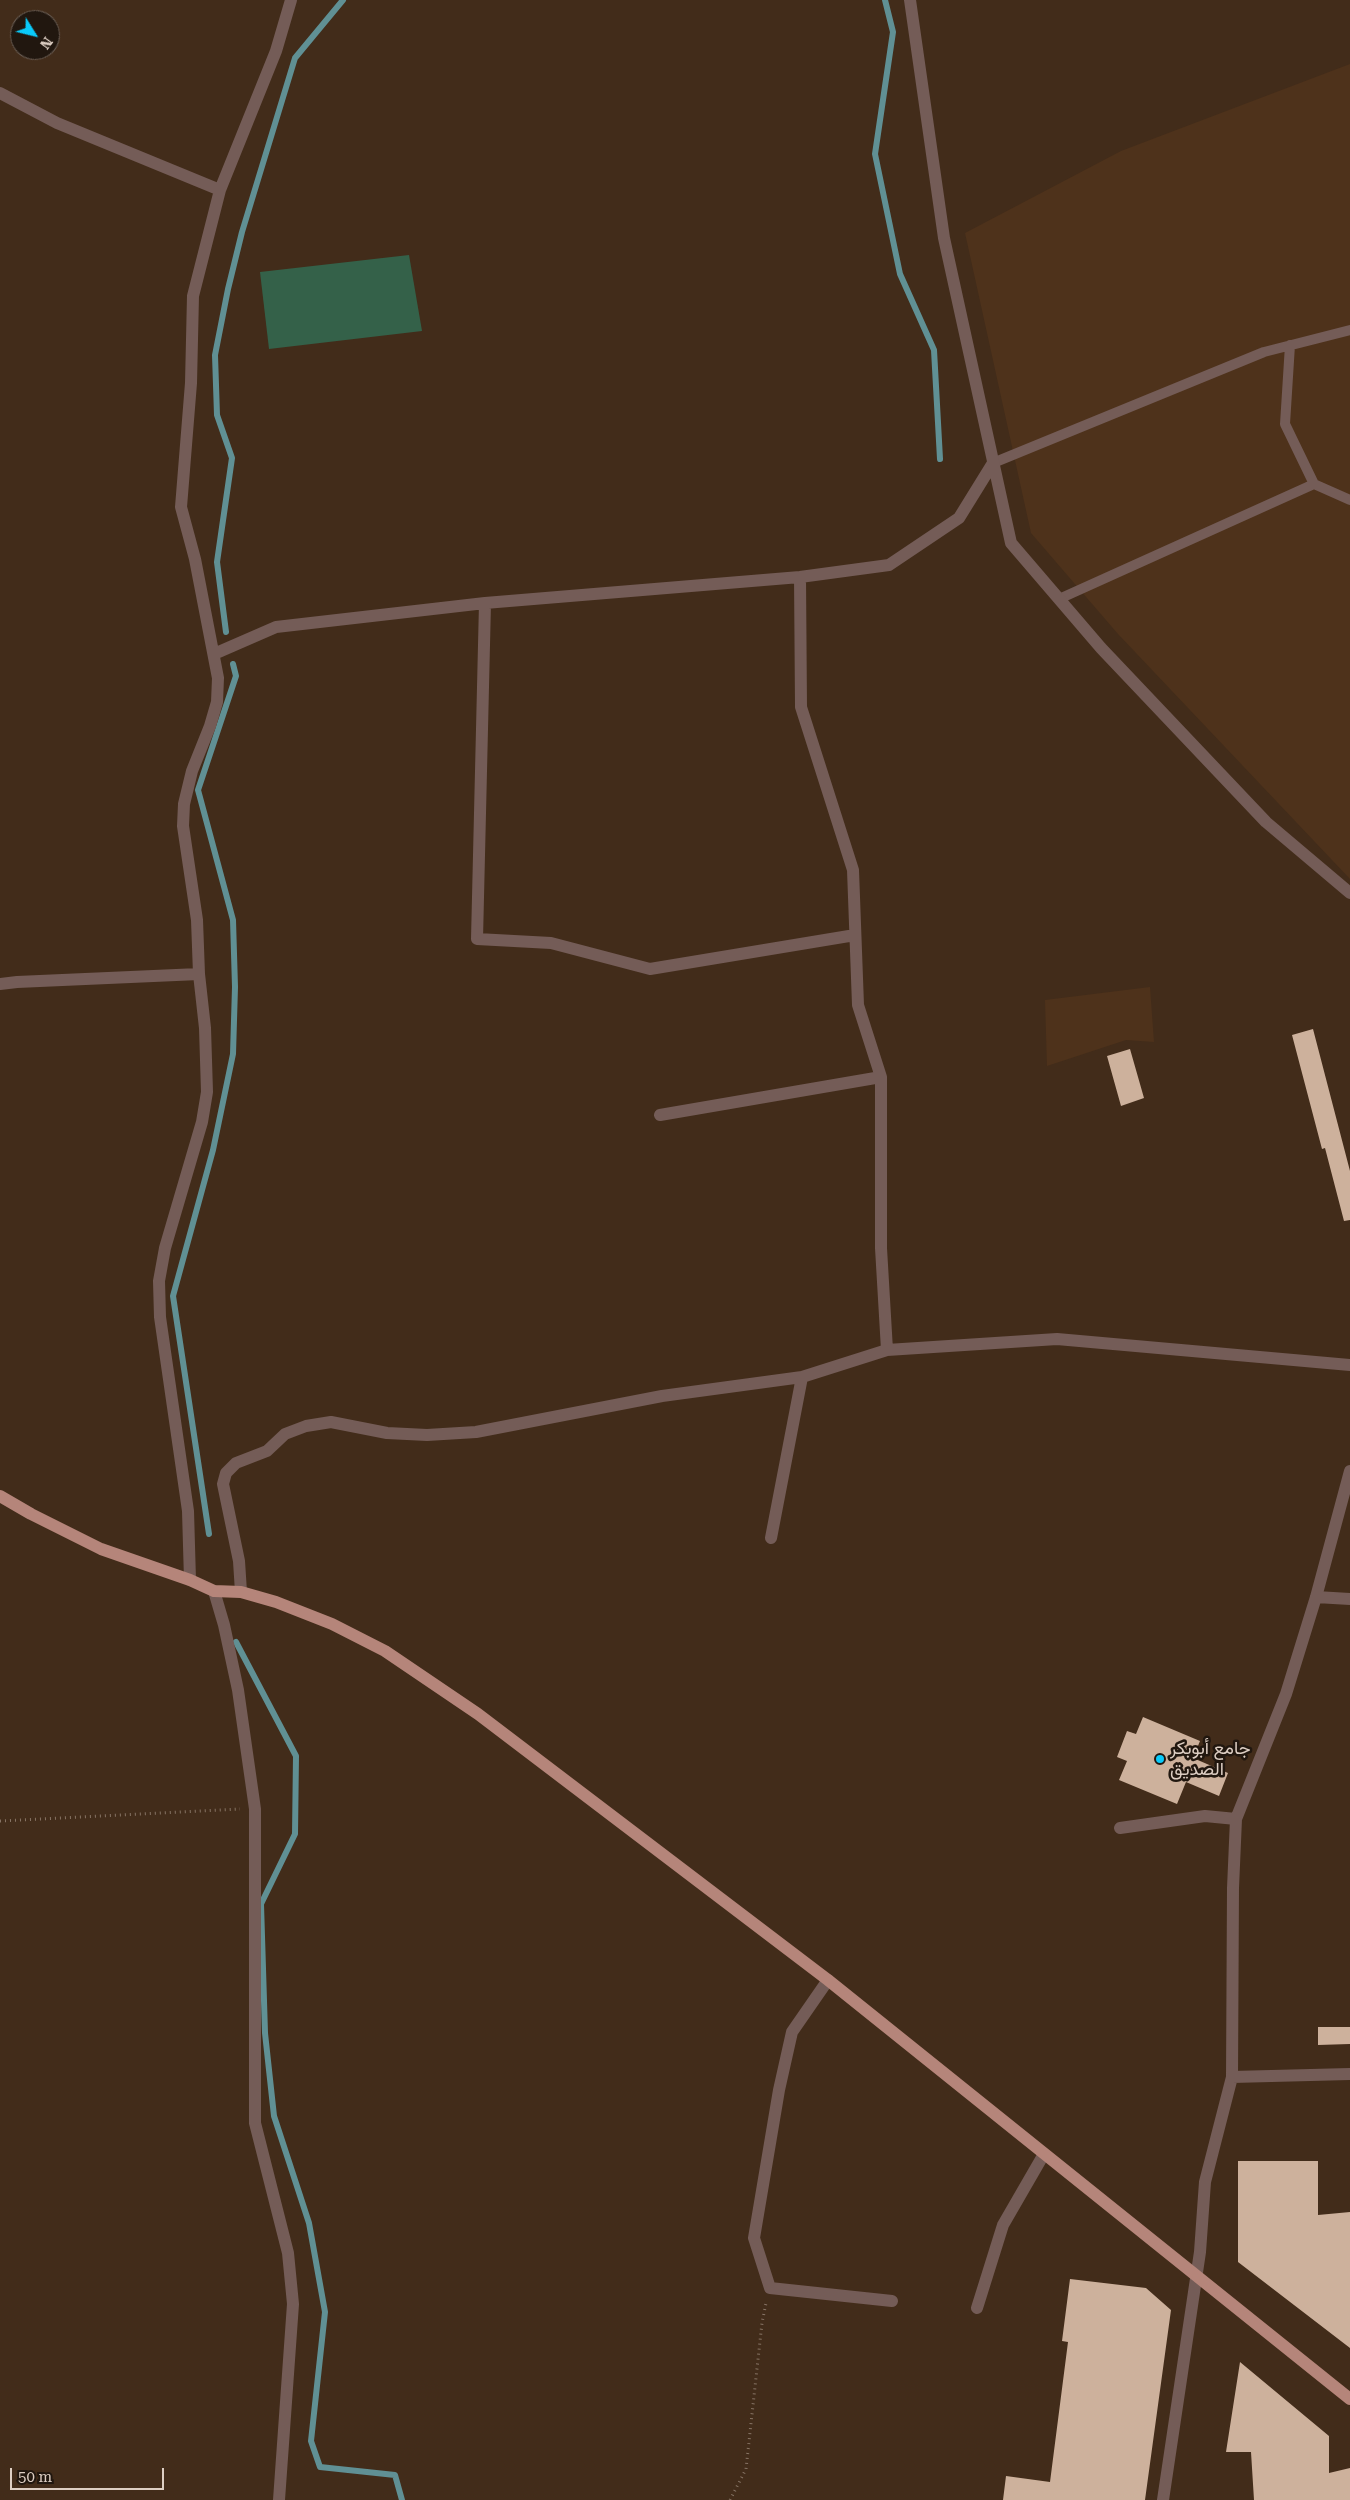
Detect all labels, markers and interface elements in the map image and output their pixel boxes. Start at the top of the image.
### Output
north arrow [10,10,60,60]
text: N [37,34,56,52]
place label: جامع أبوبكر الصديق [1170,1738,1251,1780]
marker: جامع أبوبكر الصديق [1154,1753,1166,1765]
scale bar [12,2458,166,2490]
text: 50 m [18,2468,52,2486]

